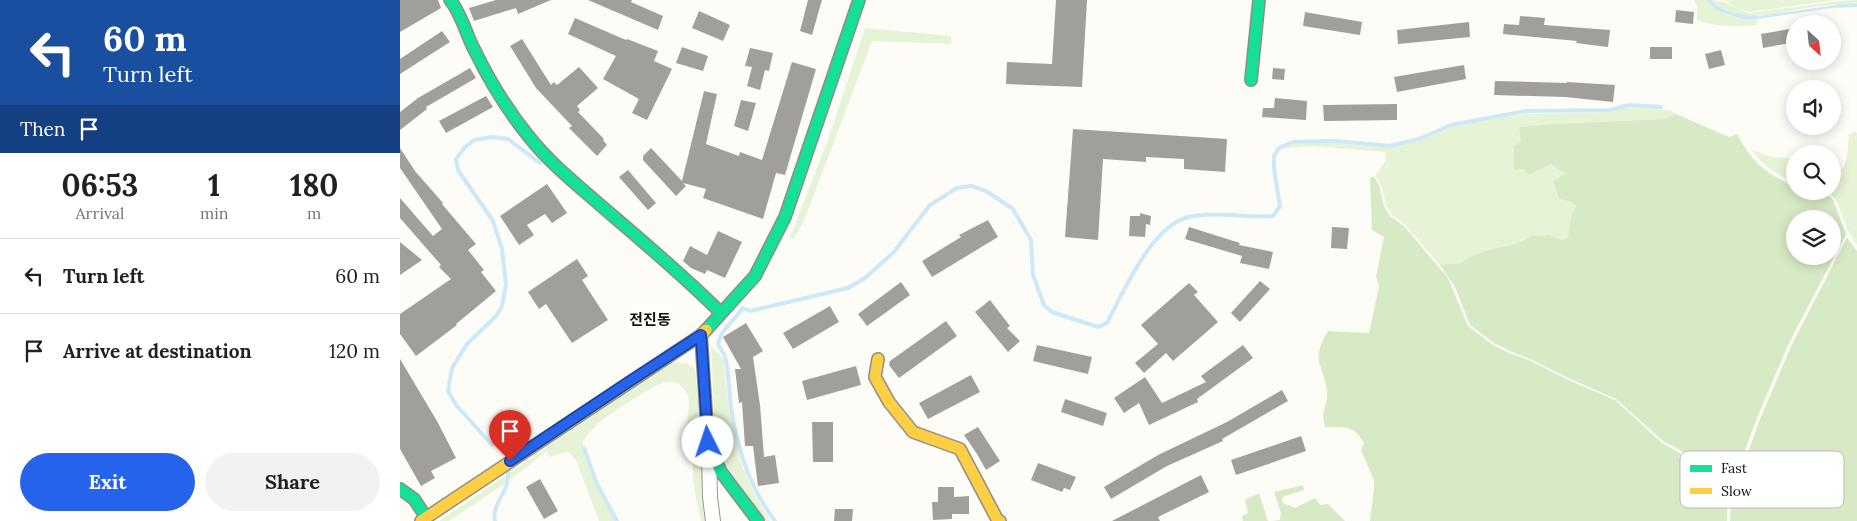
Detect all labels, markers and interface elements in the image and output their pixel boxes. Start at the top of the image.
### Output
north arrow [1786,15,1841,70]
map controls [1786,15,1841,265]
text: 60 m [103,16,187,61]
icon: left [20,20,85,85]
text: Turn left [103,60,193,88]
button: sound [1786,80,1841,135]
icon: arrive [75,115,103,143]
text: Then [20,117,65,141]
button: search [1786,145,1841,200]
text: 06:53 [62,166,138,204]
text: 1 [208,166,220,204]
text: 180 [290,166,338,204]
text: Arrival [76,203,124,223]
text: min [200,203,228,223]
text: m [307,203,321,223]
button: layers [1786,210,1841,265]
icon: left [20,262,48,290]
text: Turn left [63,264,144,288]
text: 60 m [335,264,380,288]
district label: 전진동 [629,310,671,329]
icon: arrive [20,337,48,365]
text: Arrive at destination [63,339,252,363]
text: 120 m [329,339,380,363]
pin [489,410,531,461]
position arrow [681,415,733,467]
icon: arrive [496,417,524,445]
legend [1680,451,1844,508]
button: Exit [20,453,195,511]
button: Share [205,453,380,511]
text: Fast [1721,459,1748,477]
text: Slow [1721,482,1753,500]

